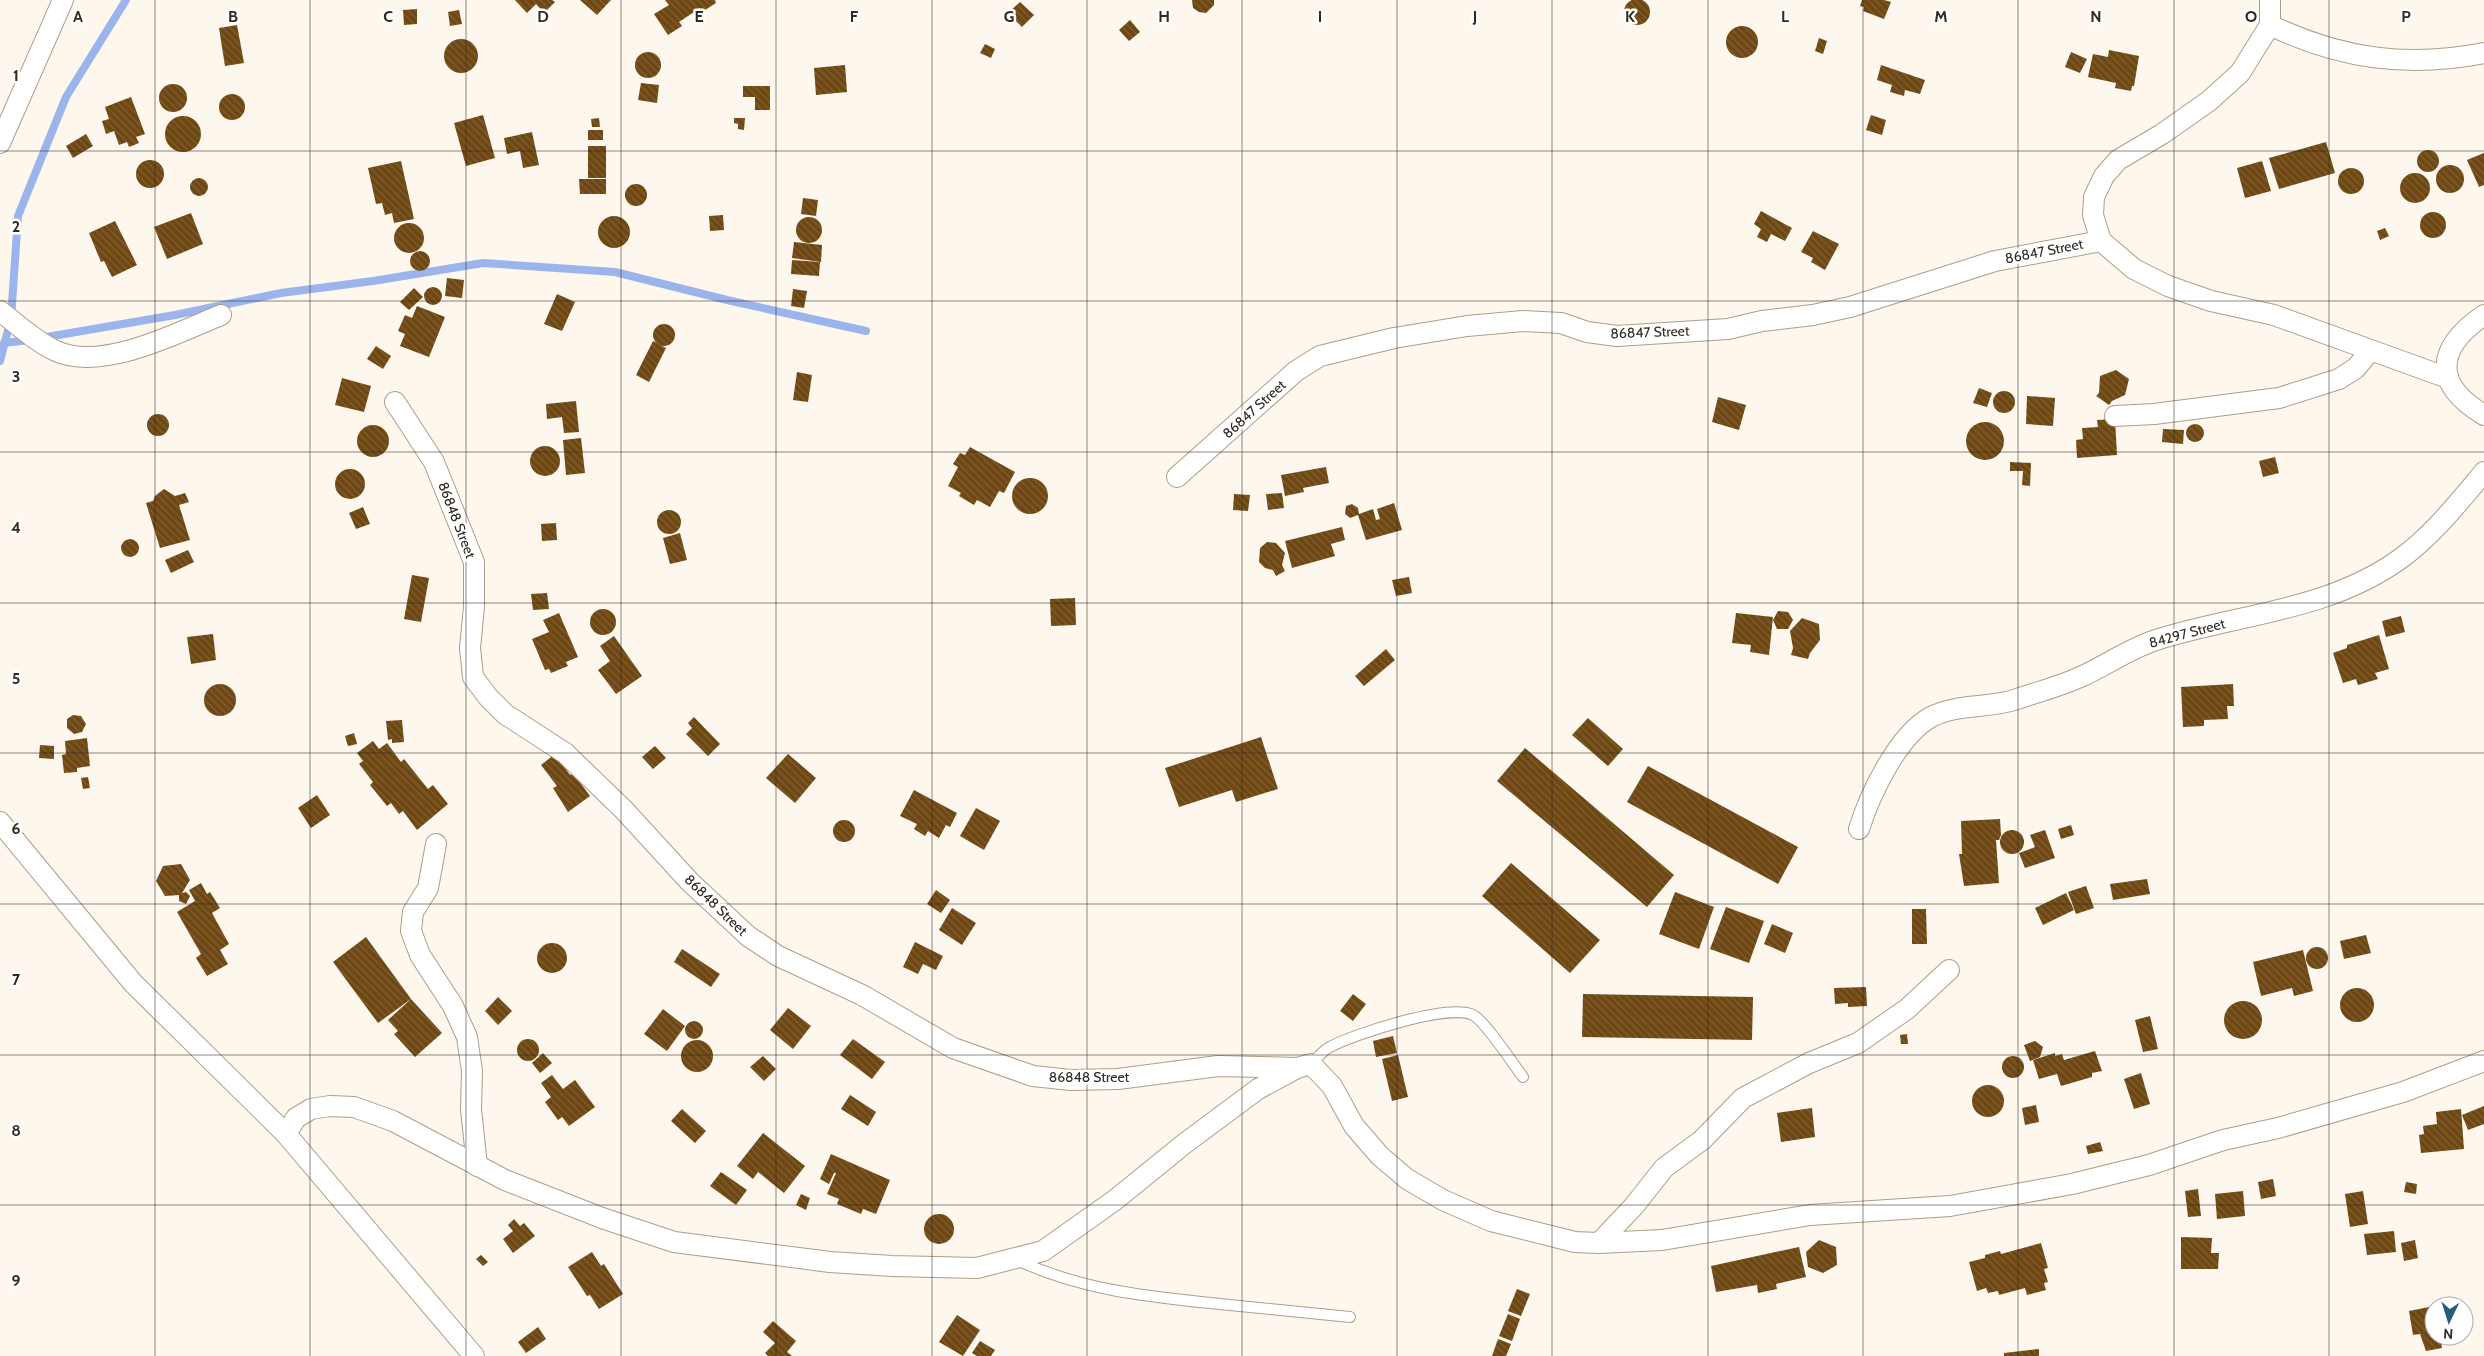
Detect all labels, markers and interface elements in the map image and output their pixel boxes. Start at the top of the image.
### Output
text: A [73,7,83,26]
text: B [228,7,238,26]
text: C [383,7,393,26]
text: D [537,7,549,26]
text: E [694,7,704,26]
text: F [850,7,859,26]
text: G [1004,7,1014,26]
text: H [1158,7,1170,26]
text: I [1318,7,1322,26]
text: J [1472,7,1477,26]
text: K [1625,7,1635,26]
text: L [1781,7,1789,26]
text: M [1934,7,1948,26]
text: N [2090,7,2102,26]
text: O [2245,7,2257,26]
text: P [2401,7,2411,26]
text: 1 [13,66,19,85]
text: 2 [12,217,20,236]
street label: 86847 Street [2003,235,2085,267]
street label: 86847 Street [1610,322,1690,342]
text: 3 [12,367,20,386]
street label: 86847 Street [1219,376,1290,442]
street label: 86848 Street [434,479,480,561]
text: 4 [11,518,21,537]
street label: 84297 Street [2147,614,2227,652]
text: 5 [12,669,20,688]
text: 6 [12,819,21,838]
street label: 86848 Street [681,871,751,940]
text: 7 [12,970,21,989]
street label: 86848 Street [1049,1068,1130,1086]
text: 8 [11,1121,21,1140]
text: 9 [12,1271,21,1290]
north arrow [2424,1296,2474,1346]
text: N [2443,1325,2454,1343]

